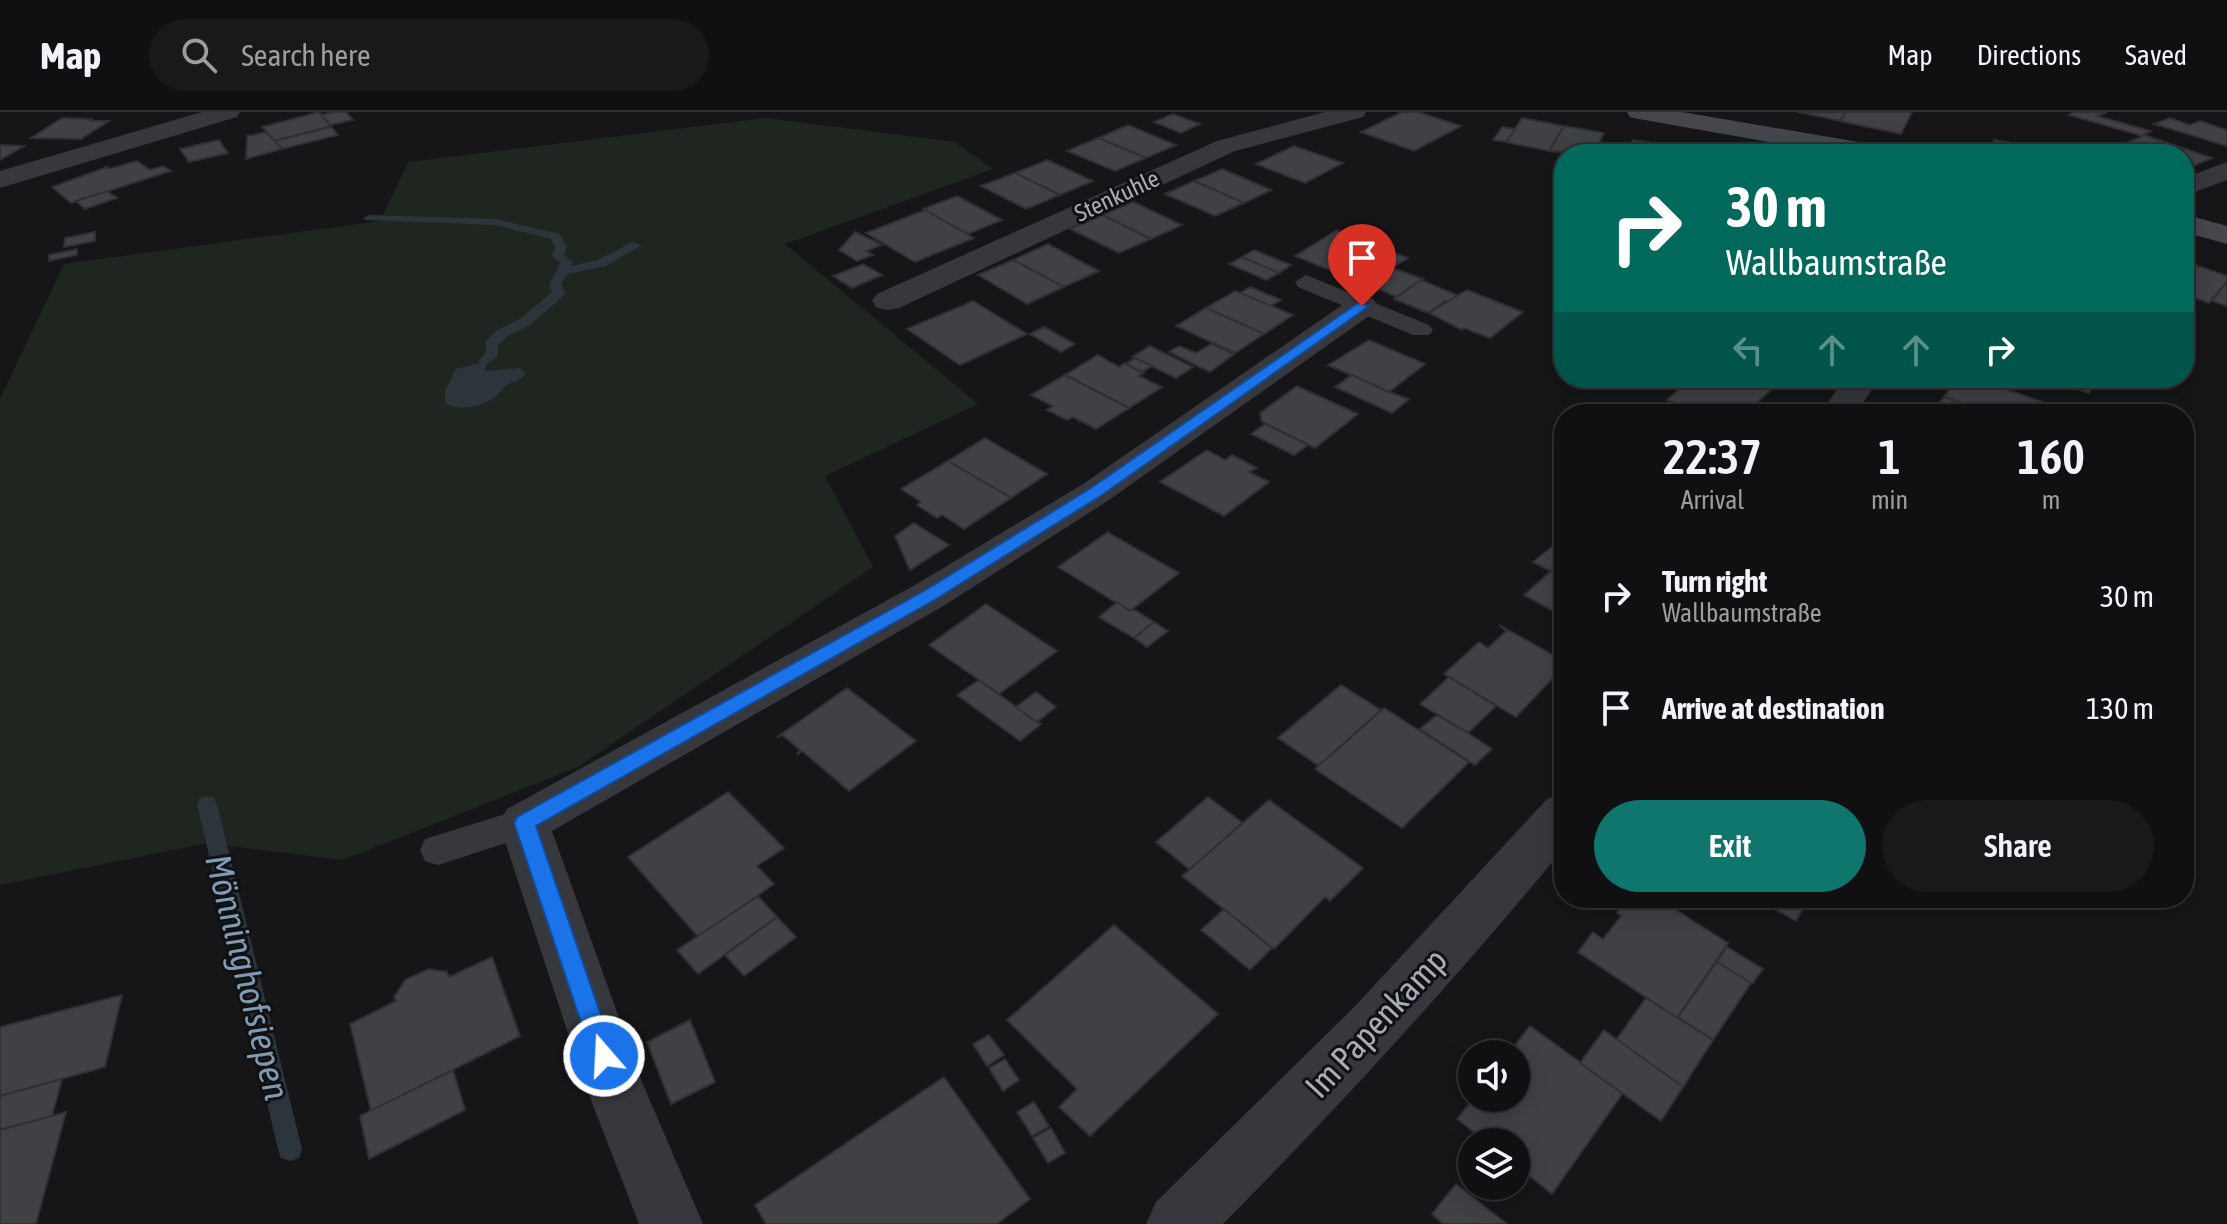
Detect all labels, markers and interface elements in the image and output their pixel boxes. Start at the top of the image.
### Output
search box [149,19,709,91]
icon: search [177,33,221,77]
text: Map [40,34,101,77]
text: Search here [241,38,371,72]
text: Map [1888,39,1933,71]
text: Directions [1977,39,2081,71]
text: Saved [2125,39,2187,71]
street label: Stenkuhle [1070,164,1163,227]
text: 30 m [1726,175,1827,239]
icon: right [1594,176,1698,280]
pin [1328,224,1396,306]
icon: arrive [1340,236,1384,280]
text: Wallbaumstraße [1726,241,1947,283]
icon: left [1726,328,1770,372]
icon: ahead [1810,328,1854,372]
icon: ahead [1894,328,1938,372]
icon: right [1978,328,2022,372]
text: 22:37 [1663,429,1762,484]
text: 1 [1878,429,1901,484]
text: 160 [2017,429,2085,484]
text: Arrival [1681,485,1744,515]
text: min [1871,485,1908,515]
text: m [2042,485,2060,515]
text: Turn right [1662,564,1768,598]
icon: right [1594,574,1638,618]
text: 30 m [2100,579,2154,613]
text: Wallbaumstraße [1662,598,1822,628]
icon: arrive [1594,686,1638,730]
text: Arrive at destination [1662,691,1884,725]
text: 130 m [2086,691,2154,725]
button: Exit [1594,800,1866,892]
button: Share [1882,800,2154,892]
water label: Mönninghofsiepen [197,850,299,1104]
street label: Im Papenkamp [1297,940,1454,1105]
position arrow [562,1014,646,1098]
map controls [1458,1040,1530,1200]
button: sound [1458,1040,1530,1112]
button: layers [1458,1128,1530,1200]

